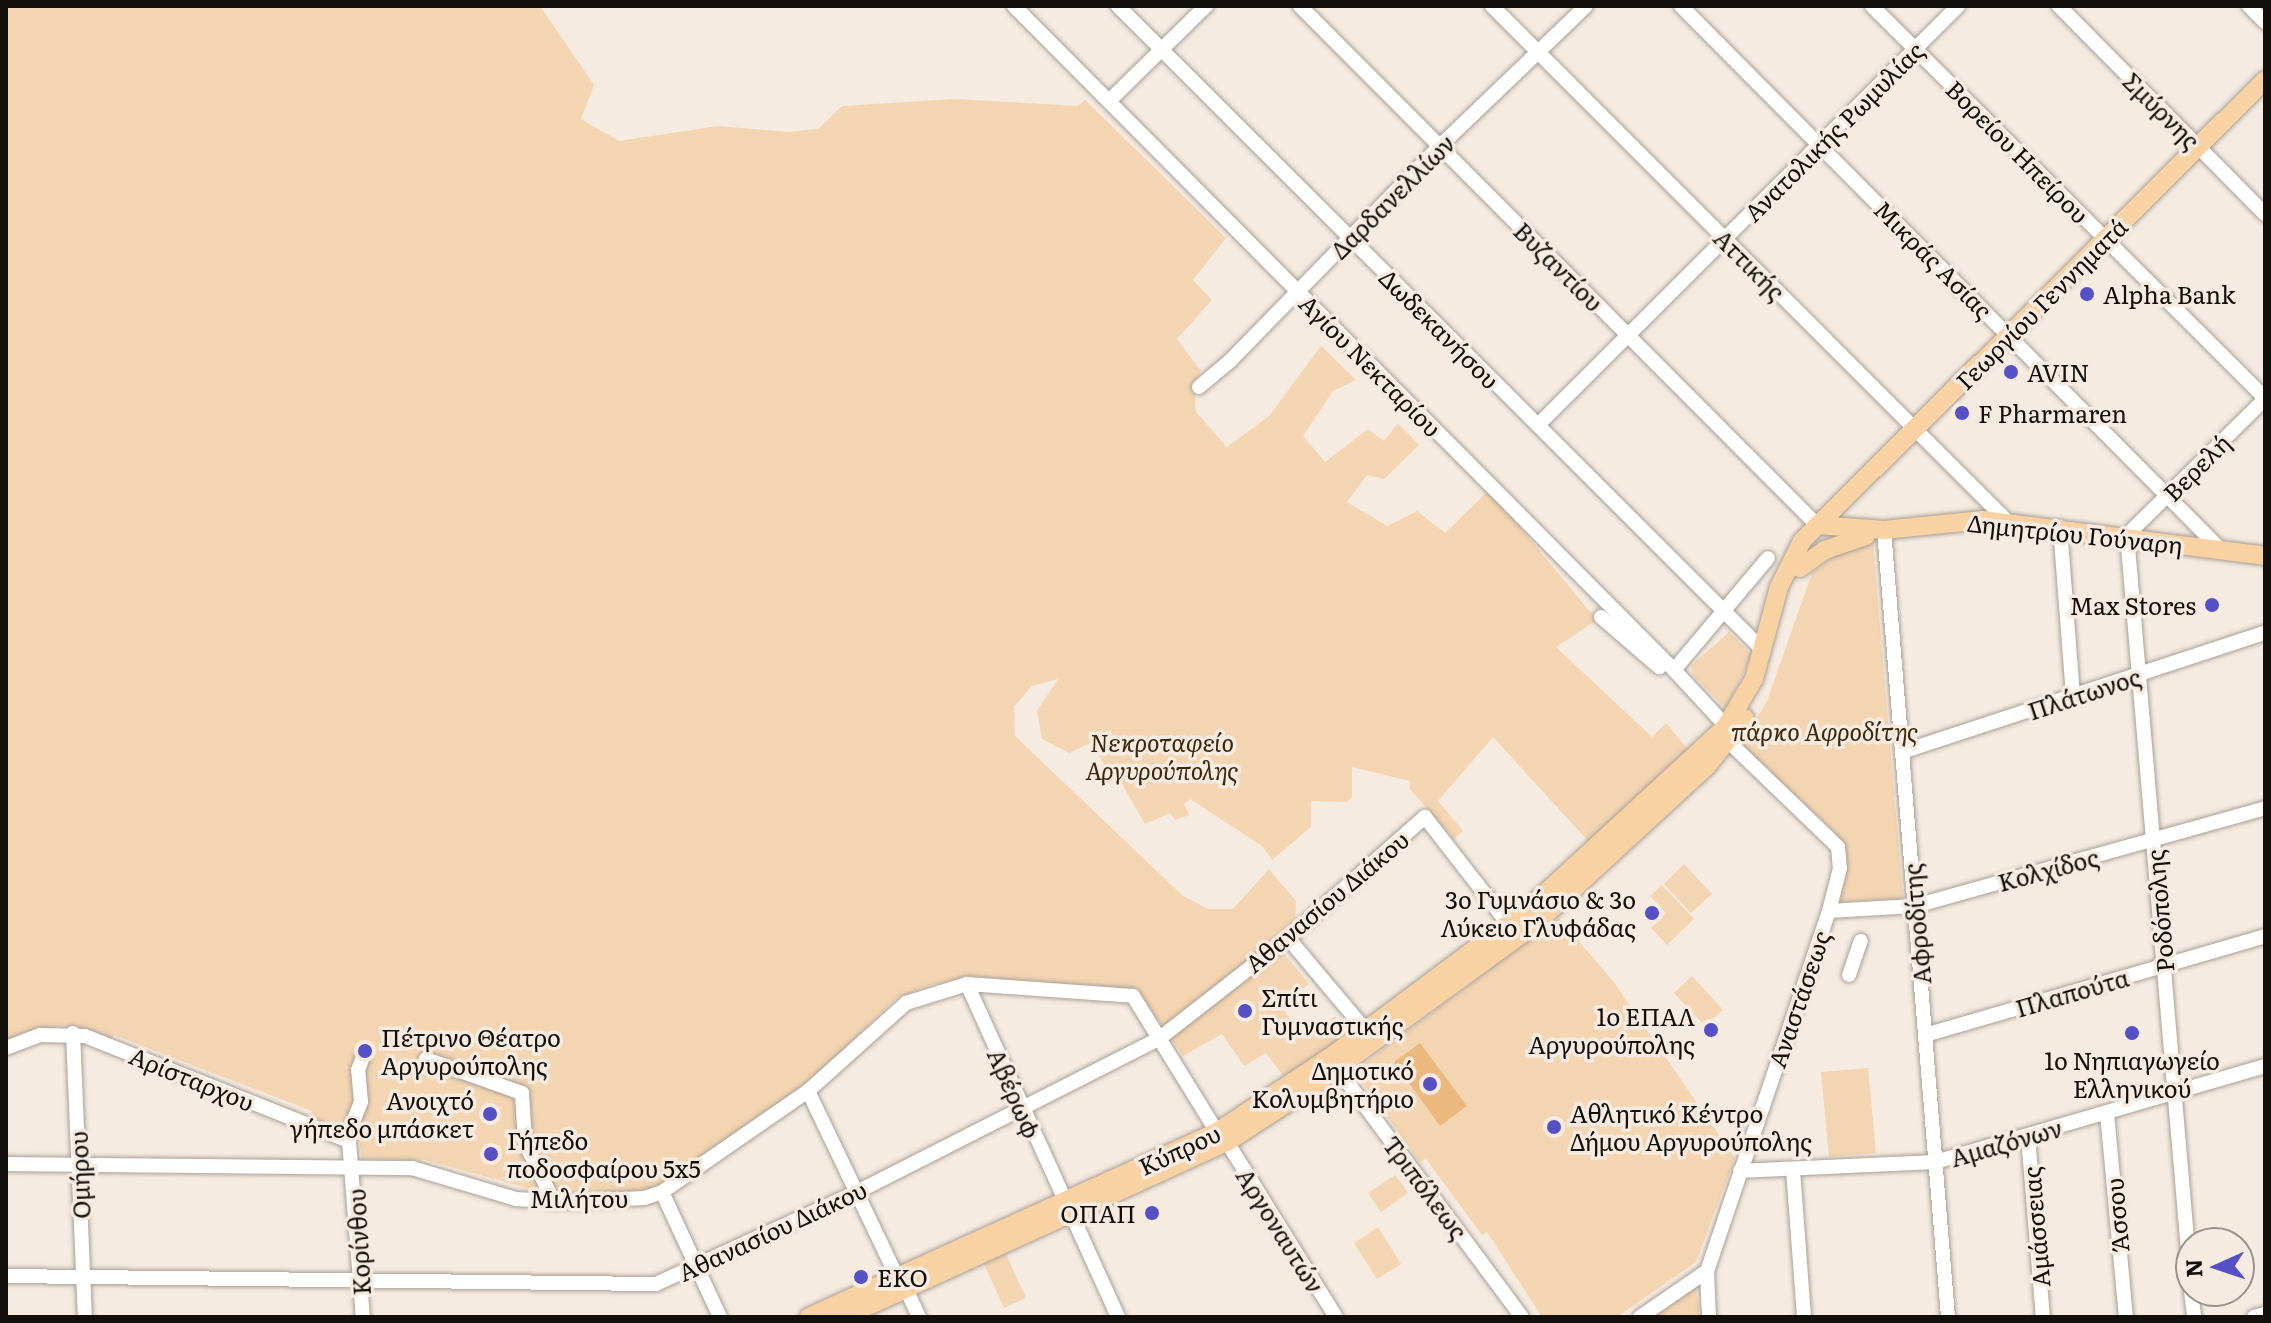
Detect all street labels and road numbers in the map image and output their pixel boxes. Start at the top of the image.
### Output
street label: Ανατολικής Ρωμυλίας [1737,35,1929,227]
street label: Σμύρνης [2118,66,2206,154]
street label: Βορείου Ηπείρου [1941,74,2095,228]
street label: Δαρδανελλίων [1324,128,1460,264]
street label: Μικράς Ασίας [1869,194,1999,324]
street label: Γεωργίου Γεννηματά [1949,211,2133,395]
street label: Βυζαντίου [1509,216,1609,316]
street label: Αττικής [1709,223,1791,305]
street label: Δωδεκανήσου [1374,262,1506,394]
street label: Αγίου Νεκταρίου [1294,288,1448,442]
street label: Βερελή [2157,428,2235,506]
street label: Δημητρίου Γούναρη [1966,507,2184,559]
street label: Πλάτωνος [2024,661,2144,725]
street label: Αθανασίου Διάκου [1238,824,1414,978]
street label: Κολχίδος [1994,842,2102,896]
street label: Ροδόπολης [2139,848,2179,974]
street label: Αφροδίτης [1896,862,1936,986]
street label: Αναστάσεως [1761,927,1835,1071]
street label: Πλαπούτα [2012,962,2132,1022]
street label: Αρίσταρχου [126,1040,258,1116]
street label: Αβέρωφ [982,1044,1048,1142]
street label: Αμαζόνων [1947,1112,2065,1172]
street label: Κύπρου [1134,1118,1224,1180]
street label: Τριπόλεως [1378,1130,1474,1244]
street label: Ομήρου [63,1131,95,1219]
street label: Αργοναυτών [1231,1162,1331,1298]
street label: Αμάσσειας [2015,1165,2055,1289]
street label: Αθανασίου Διάκου [673,1174,871,1286]
street label: Άσσου [2098,1177,2134,1253]
street label: Μιλήτου [530,1184,628,1212]
street label: Κορίνθου [341,1188,375,1296]

